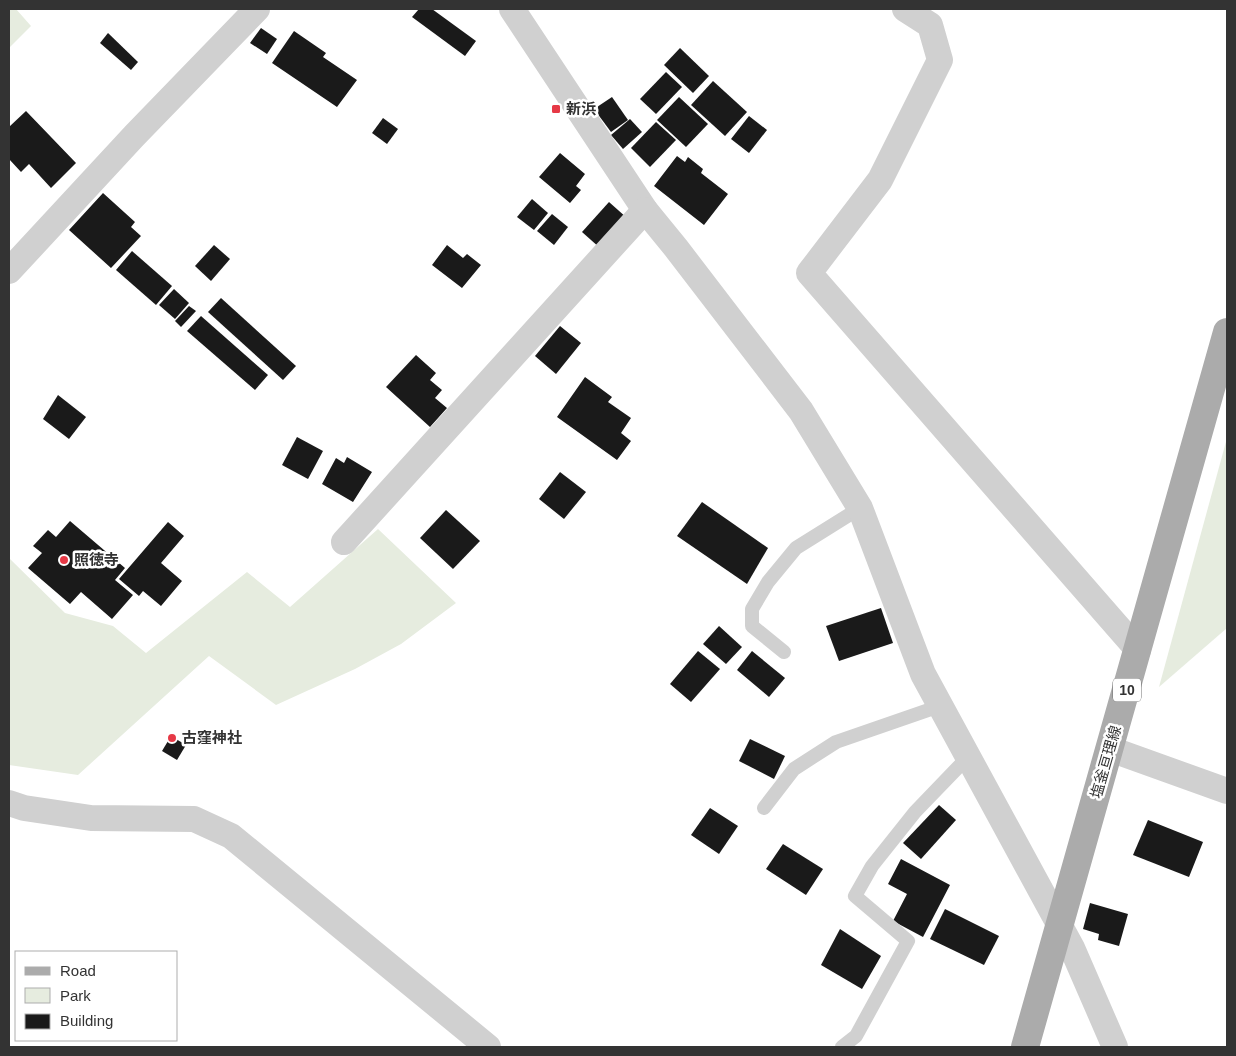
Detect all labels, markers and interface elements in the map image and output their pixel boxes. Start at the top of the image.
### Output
place label: 新浜 [566,100,597,117]
marker: 新浜 [550,103,562,115]
place label: 照徳寺 [74,551,119,568]
marker: 照徳寺 [58,554,70,566]
road number: 10 [1113,678,1141,702]
street label: 塩釜亘理線 [1087,723,1124,800]
place label: 古窪神社 [182,729,242,746]
marker: 古窪神社 [166,732,178,744]
legend [15,951,178,1041]
text: Road [60,962,96,979]
text: Park [60,987,91,1004]
text: Building [60,1012,113,1029]

